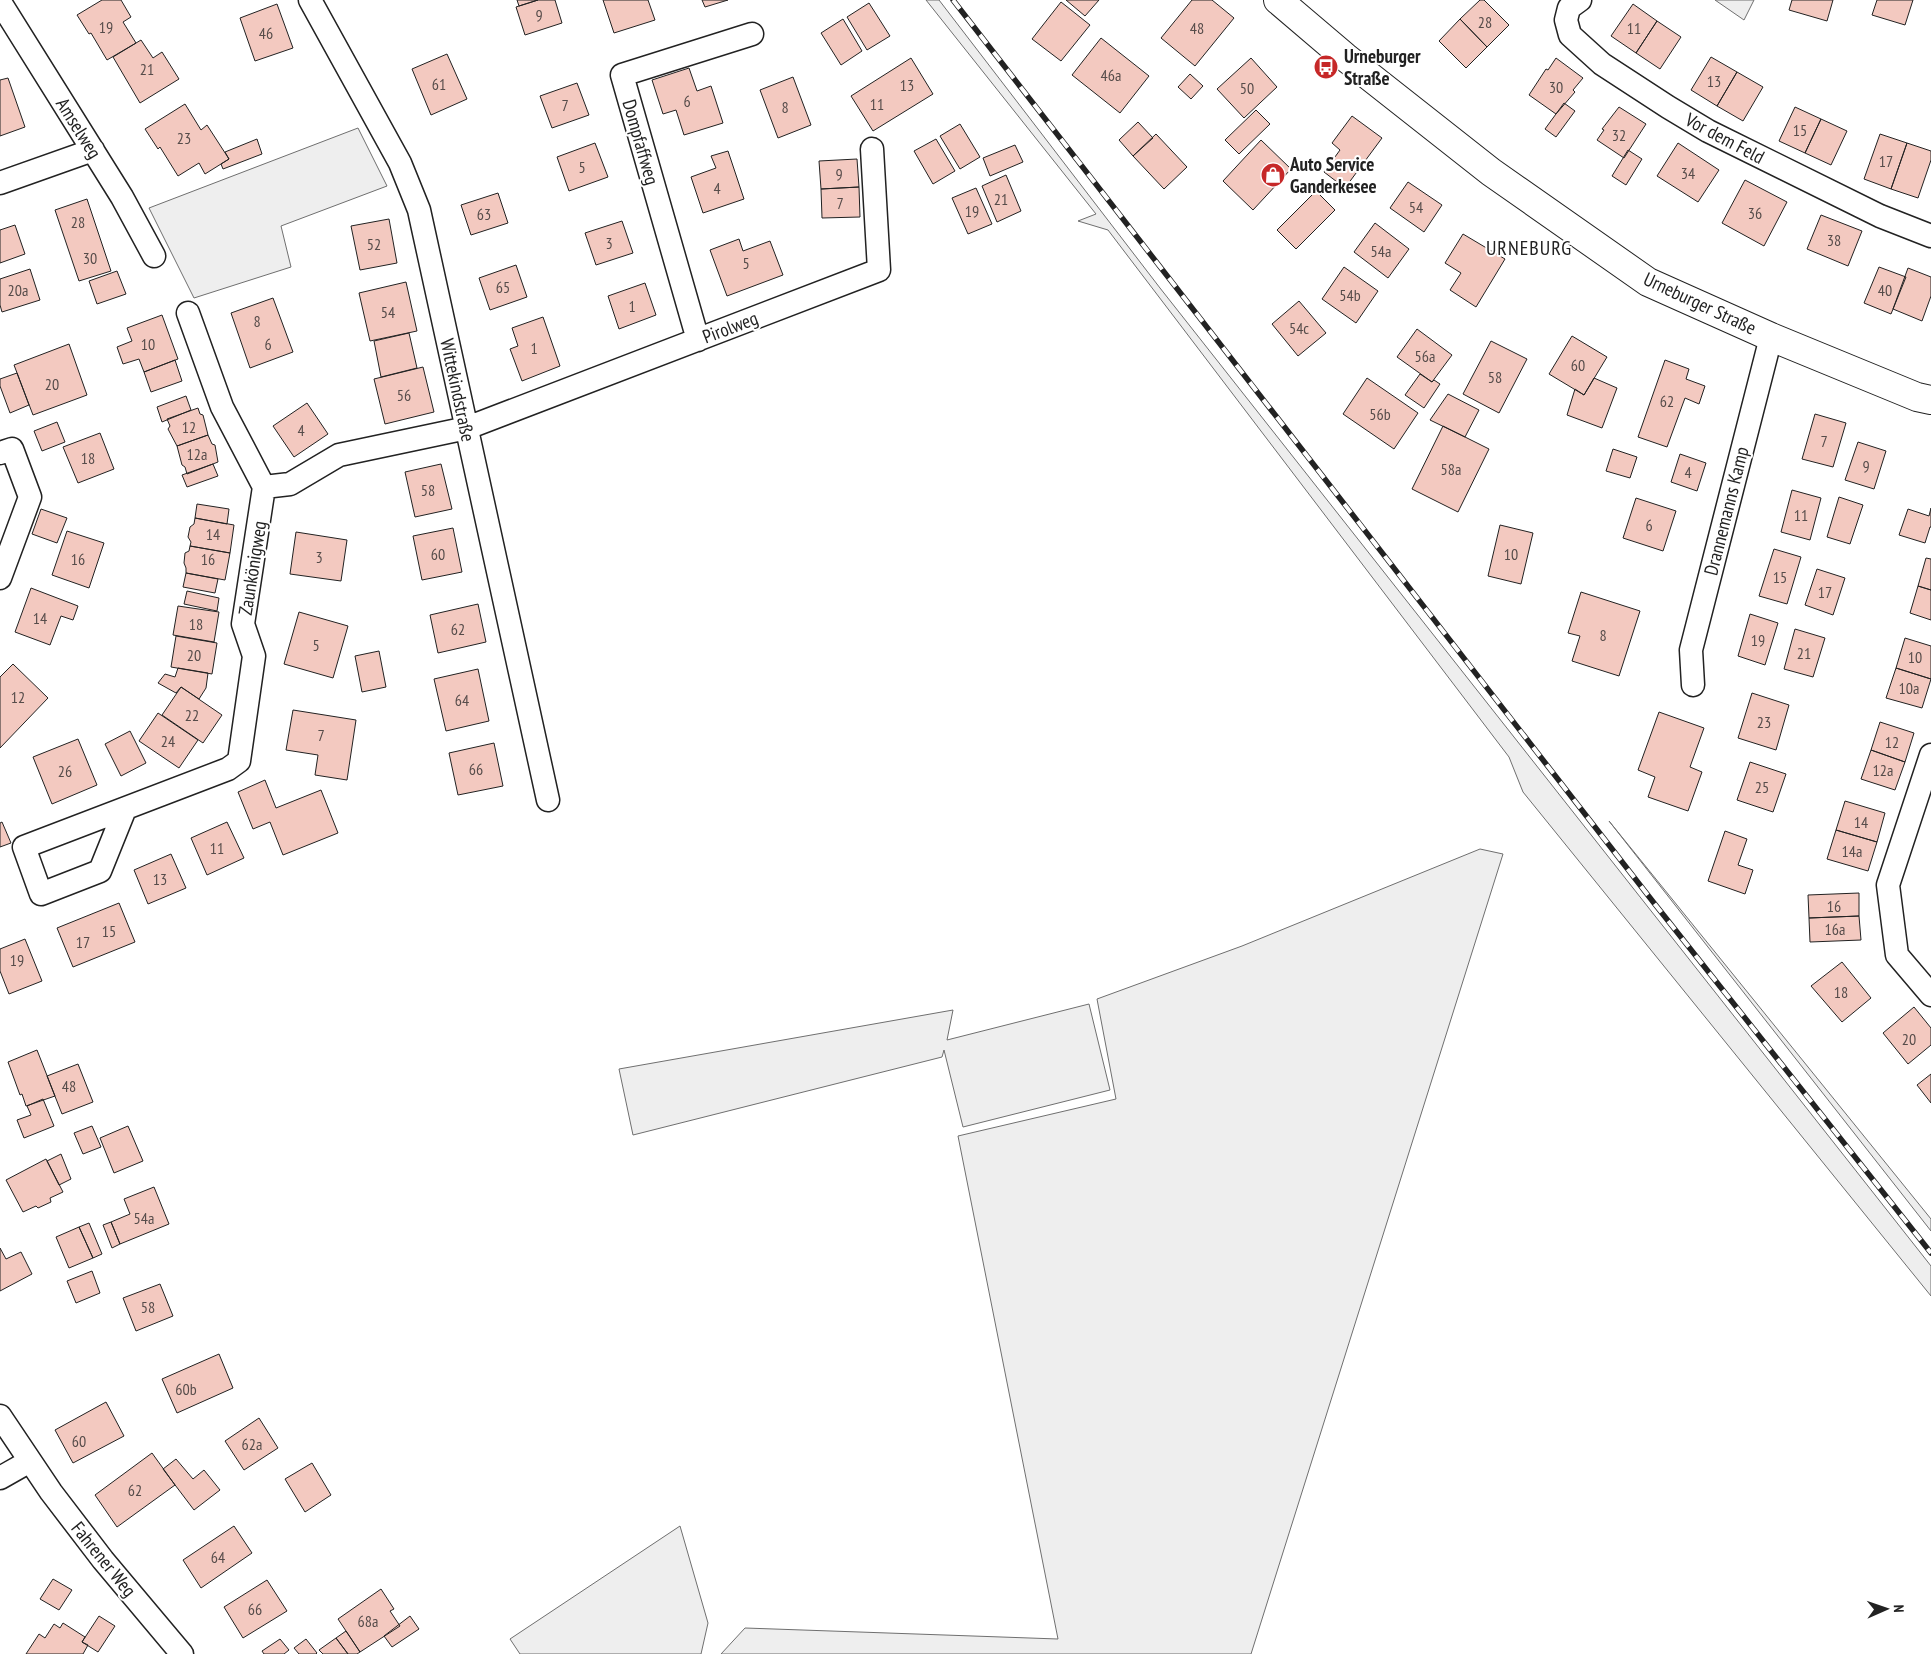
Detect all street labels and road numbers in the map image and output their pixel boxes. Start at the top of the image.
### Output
street label: Amselweg [51,93,107,163]
street label: Dompfaffweg [617,96,665,188]
street label: Vor dem Feld [1680,107,1769,169]
street label: Urneburger Straße [1640,266,1760,340]
street label: Pirolweg [699,305,761,349]
street label: Wittekindstraße [435,336,481,444]
street label: Drannemanns Kamp [1698,444,1754,578]
street label: Zaunkönigweg [233,519,271,617]
street label: Fahrener Weg [66,1516,142,1602]

